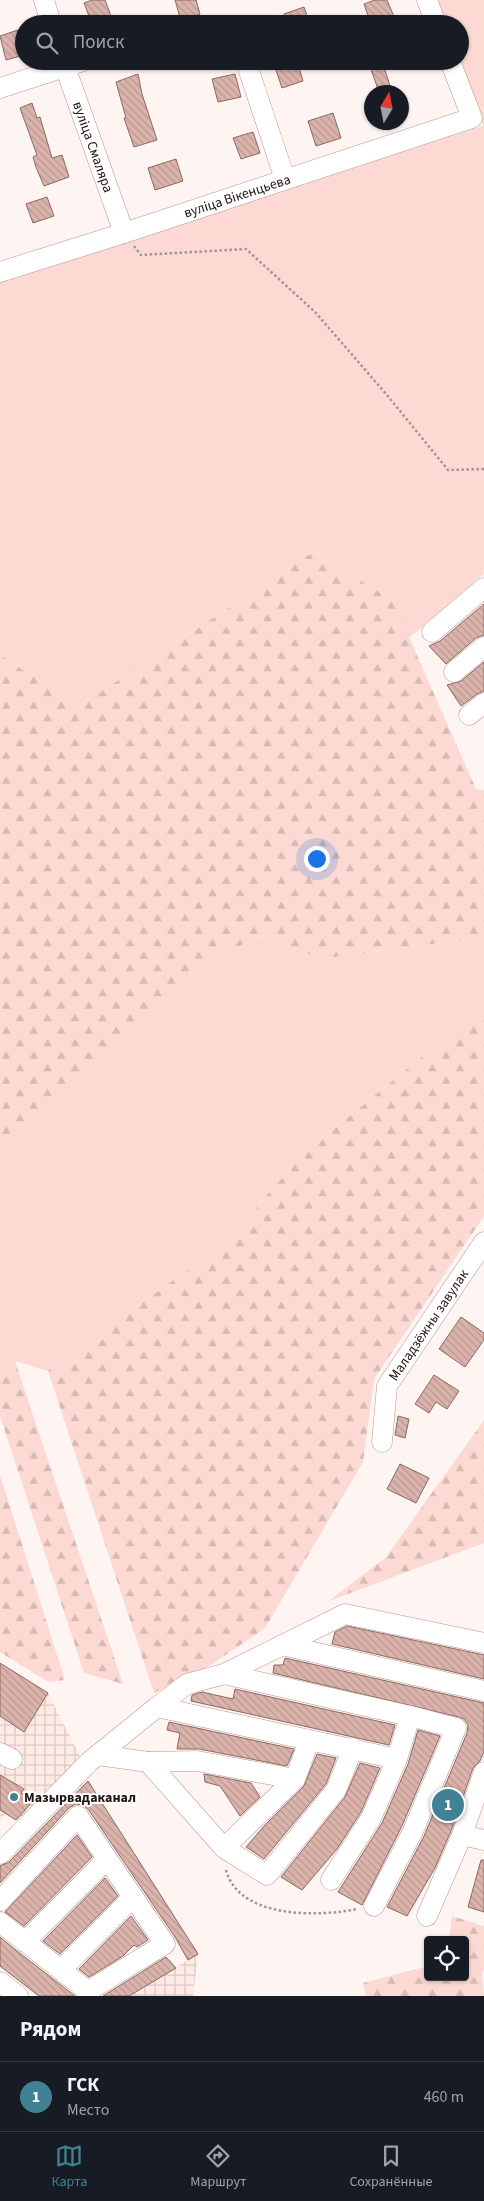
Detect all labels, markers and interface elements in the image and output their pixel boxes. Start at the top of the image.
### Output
search box [15,15,469,70]
icon: search [33,29,61,57]
text: Поиск [73,29,124,56]
north arrow [364,85,409,130]
street label: вуліца Смаляра [67,99,118,195]
street label: вуліца Вікенцьева [181,170,293,224]
your location [304,846,330,872]
street label: Маладзёжны завулак [384,1266,474,1385]
pin: 1 [432,1786,464,1824]
place label: Мазырвадаканал [24,1788,136,1808]
marker: Мазырвадаканал [8,1791,20,1803]
map controls [424,1936,469,1981]
button: locate [424,1936,469,1981]
text: Рядом [20,2014,81,2044]
text: ГСК [67,2072,99,2099]
text: 1 [32,2086,40,2108]
text: 460 m [424,2086,464,2108]
text: Место [67,2099,110,2121]
tab: Карта [51,2142,87,2192]
tab: Маршрут [190,2142,246,2192]
tab: Сохранённые [349,2142,433,2192]

